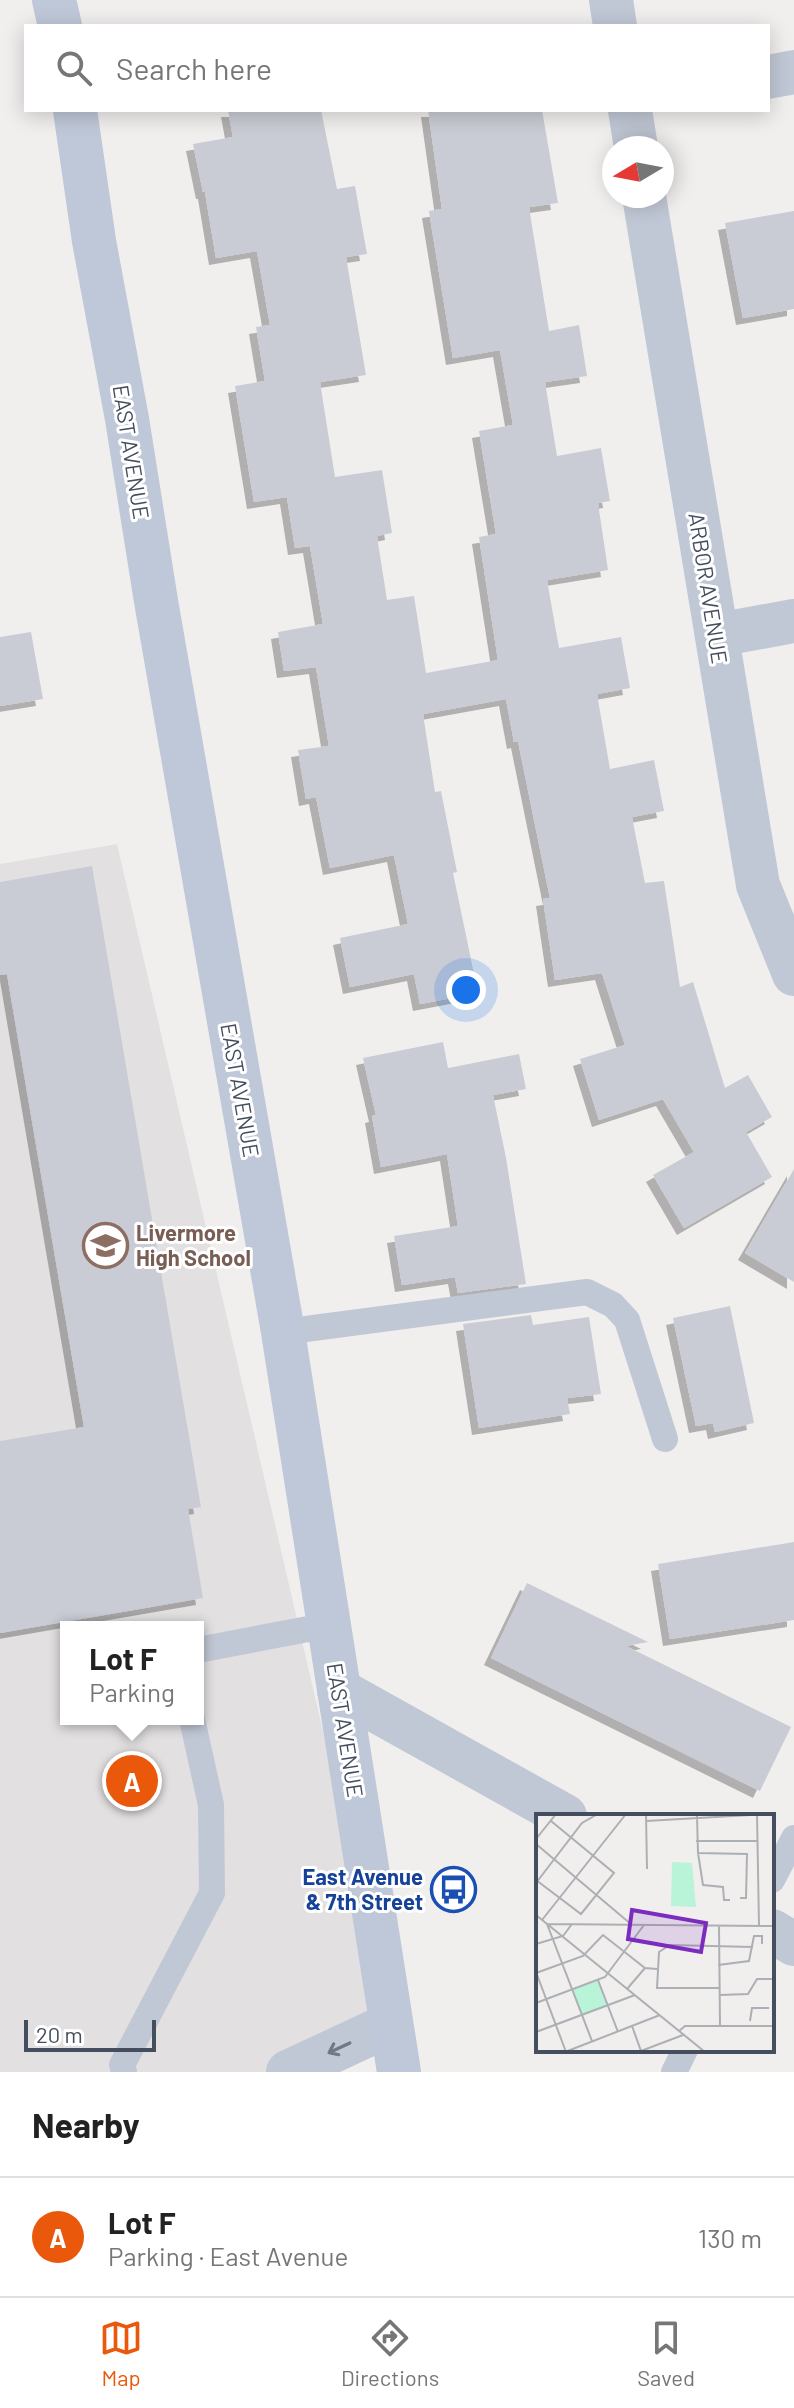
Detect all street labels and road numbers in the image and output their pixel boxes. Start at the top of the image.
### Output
street label: EAST AVENUE [109,383,155,521]
street label: ARBOR AVENUE [684,510,734,666]
street label: EAST AVENUE [216,1021,266,1159]
street label: EAST AVENUE [323,1661,369,1799]

